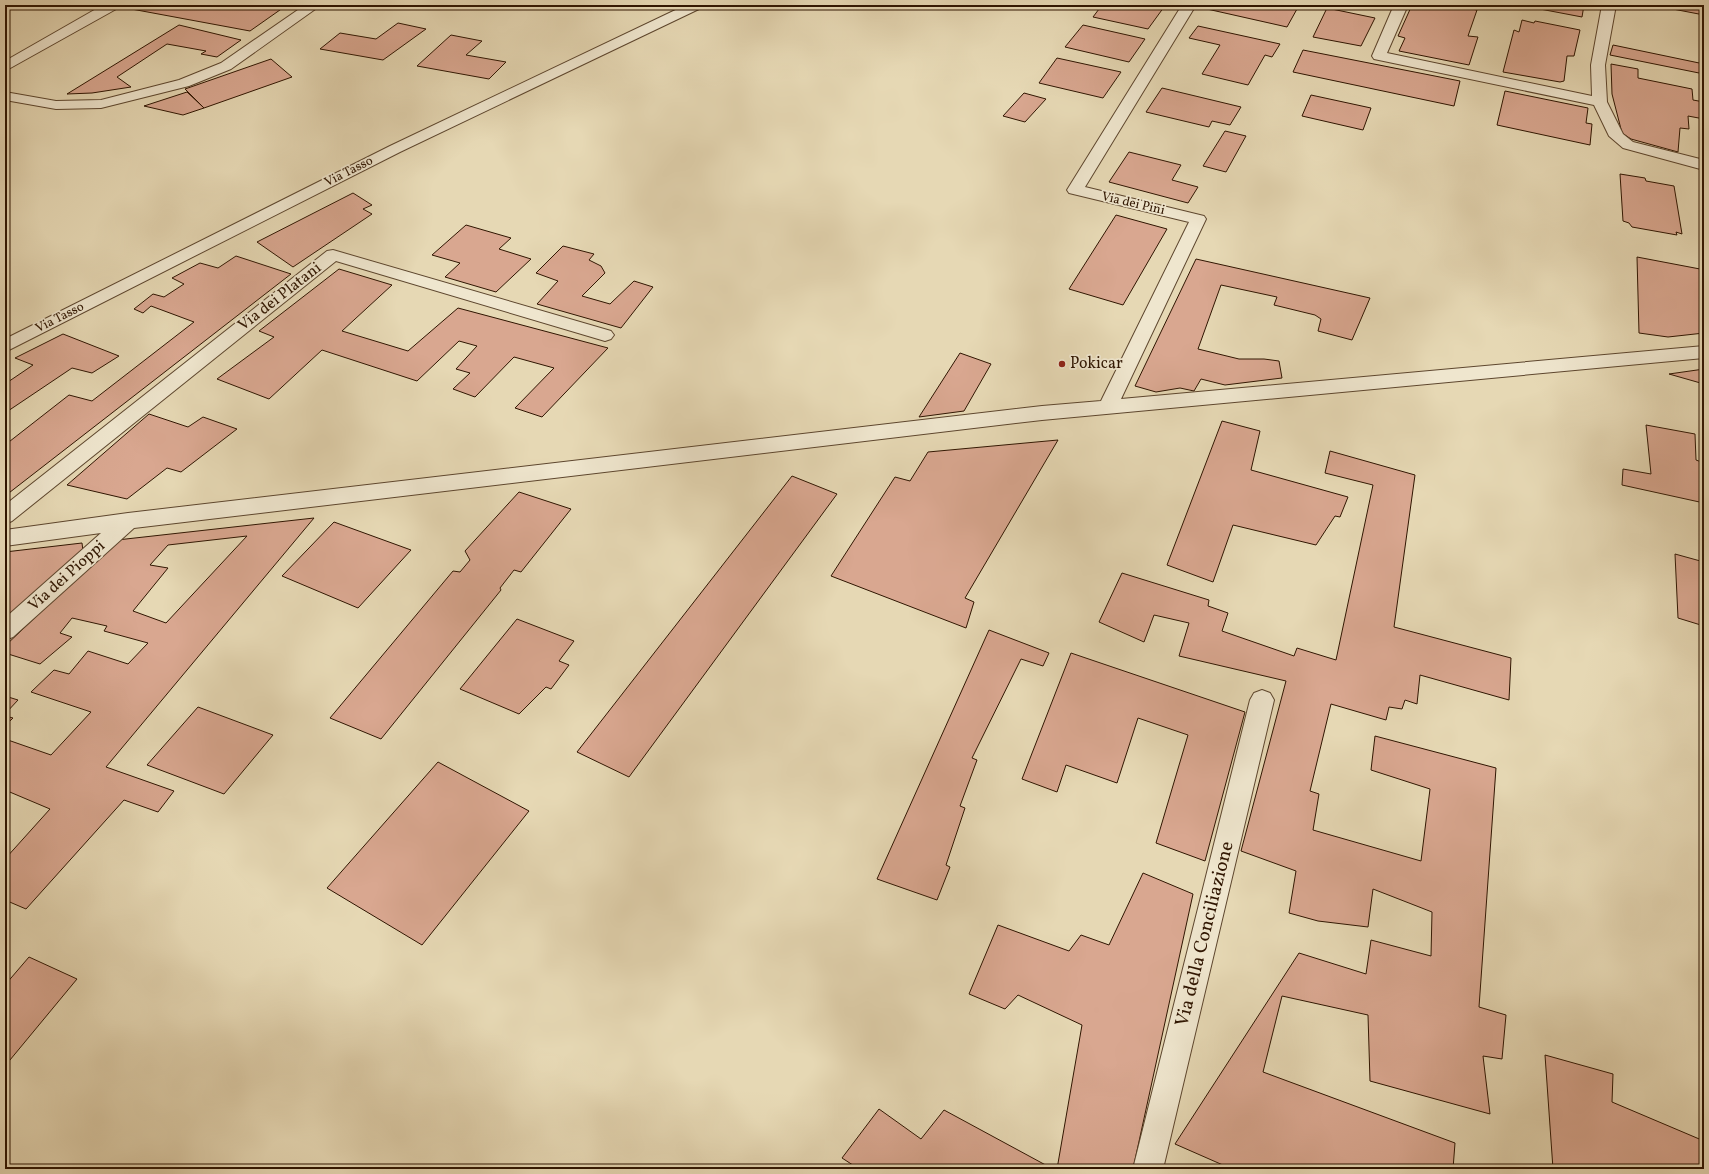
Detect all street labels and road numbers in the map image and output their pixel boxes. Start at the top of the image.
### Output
street label: Via Tasso [322,152,376,192]
street label: Via dei Pini [1100,188,1166,220]
street label: Via dei Platani [234,257,327,337]
street label: Via Tasso [33,298,87,338]
street label: Via dei Pioppi [24,535,110,616]
street label: Via della Conciliazione [1169,839,1241,1029]

